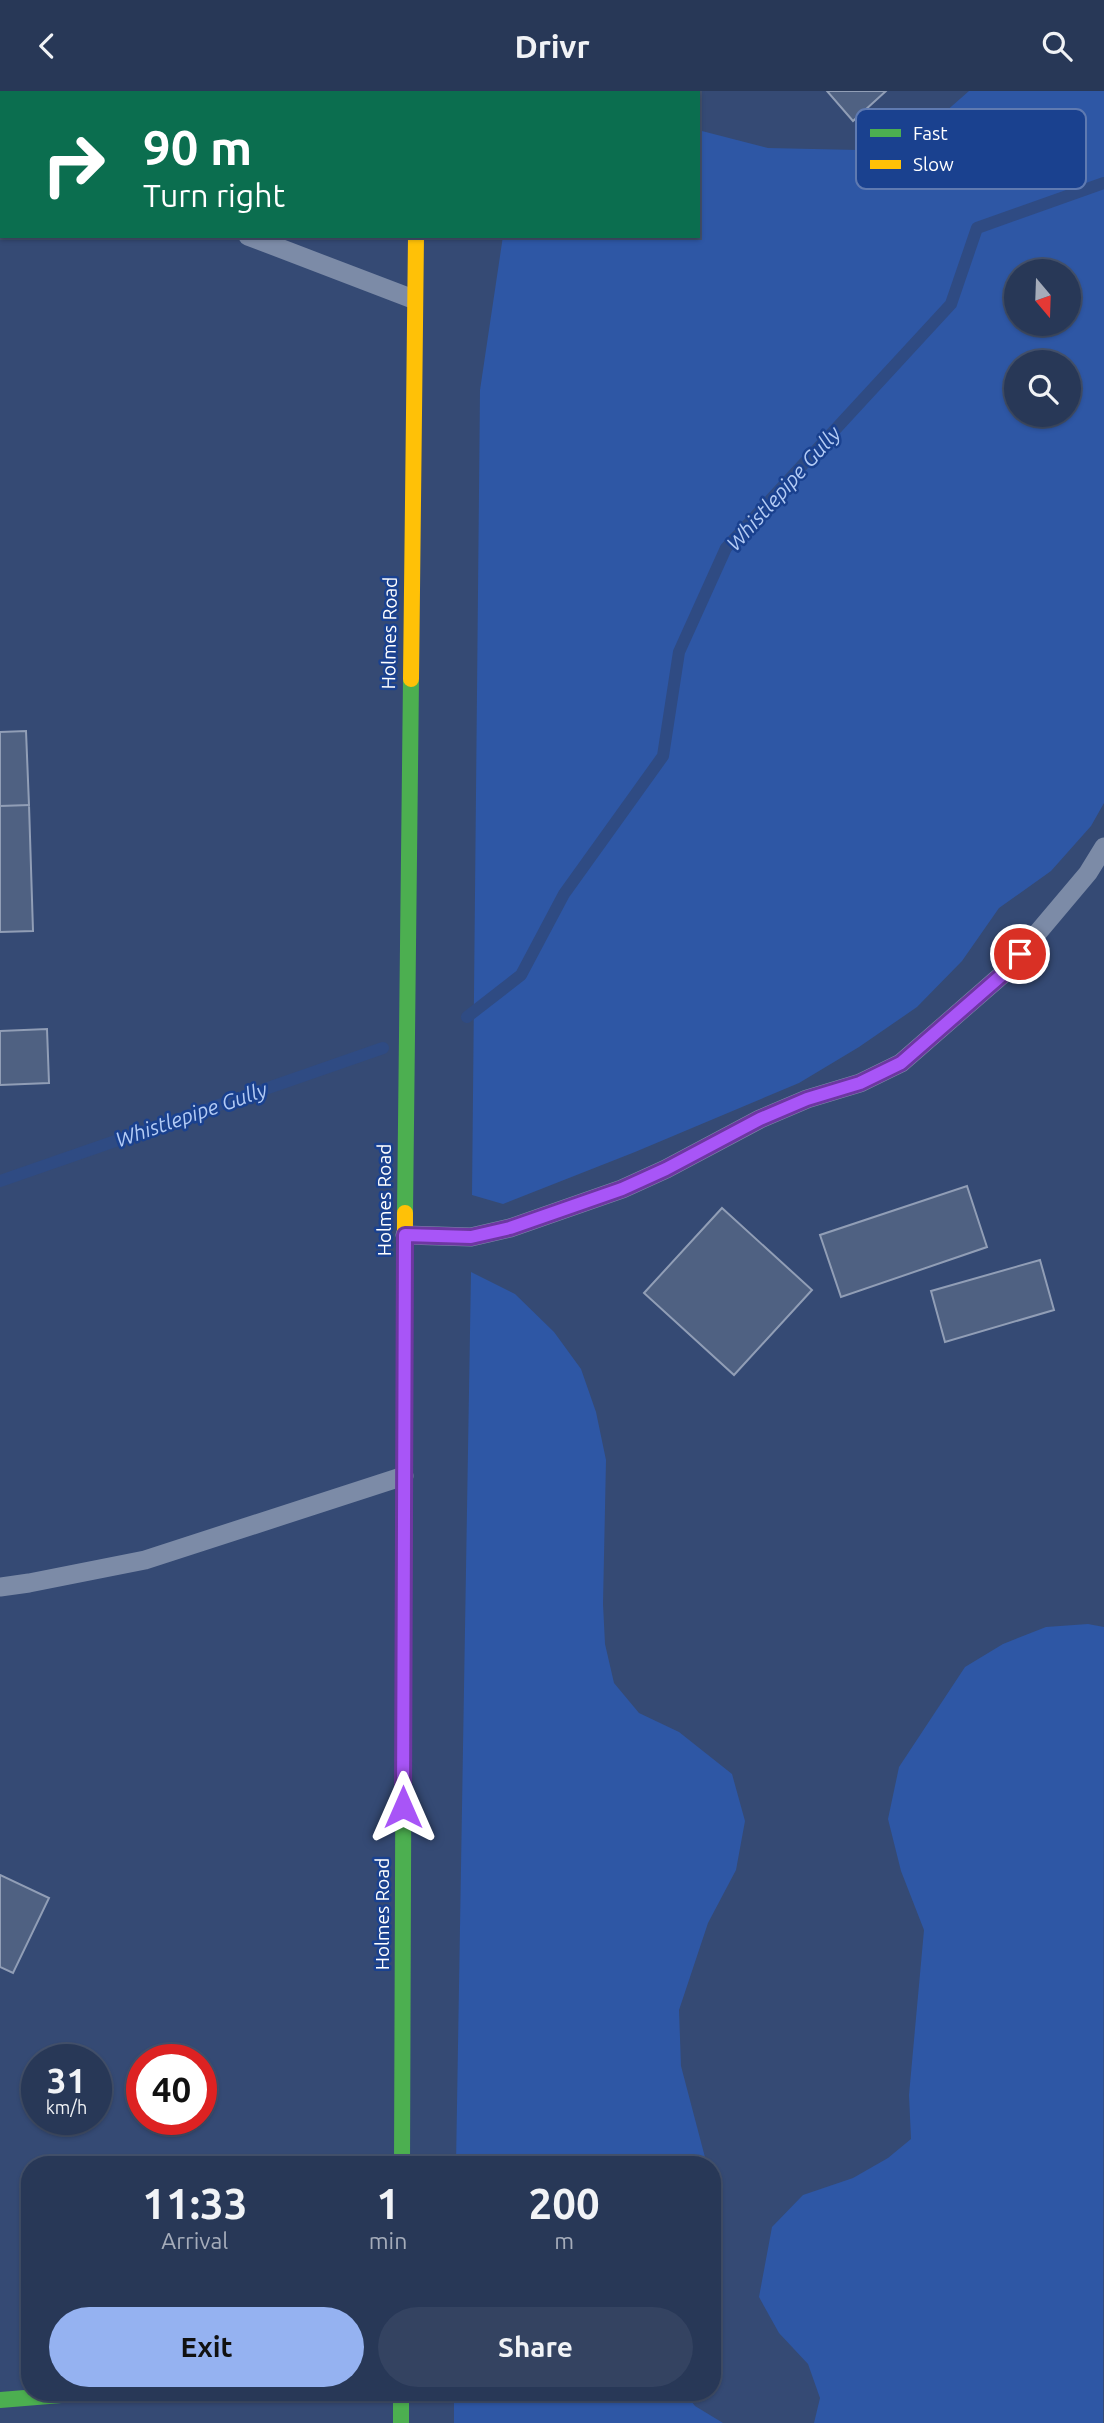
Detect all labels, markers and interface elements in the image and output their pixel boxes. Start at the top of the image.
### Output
icon: back [28,27,66,65]
icon: search [1038,27,1076,65]
text: Drivr [514,28,590,64]
legend [856,109,1086,189]
icon: right [28,119,119,210]
text: 90 m [143,119,252,174]
text: Fast [913,122,948,144]
text: Slow [913,153,954,175]
text: Turn right [143,177,285,213]
north arrow [1004,259,1082,336]
map controls [1004,259,1081,427]
button: search [1004,350,1081,427]
water label: Whistlepipe Gully [721,420,846,555]
street label: Holmes Road [377,577,401,689]
pin [990,924,1050,984]
icon: arrive [1001,935,1039,973]
water label: Whistlepipe Gully [112,1076,271,1151]
street label: Holmes Road [373,1144,395,1256]
position arrow [366,1770,440,1844]
street label: Holmes Road [371,1858,393,1970]
speed limit sign: 40 [126,2044,217,2135]
text: 31 [47,2060,86,2100]
text: km/h [46,2097,87,2117]
text: 11:33 [142,2180,247,2227]
text: 1 [376,2180,400,2227]
text: 200 [529,2180,600,2227]
text: Arrival [161,2228,228,2253]
text: min [369,2228,407,2253]
text: m [554,2228,574,2253]
button: Exit [49,2307,364,2387]
button: Share [378,2307,693,2387]

